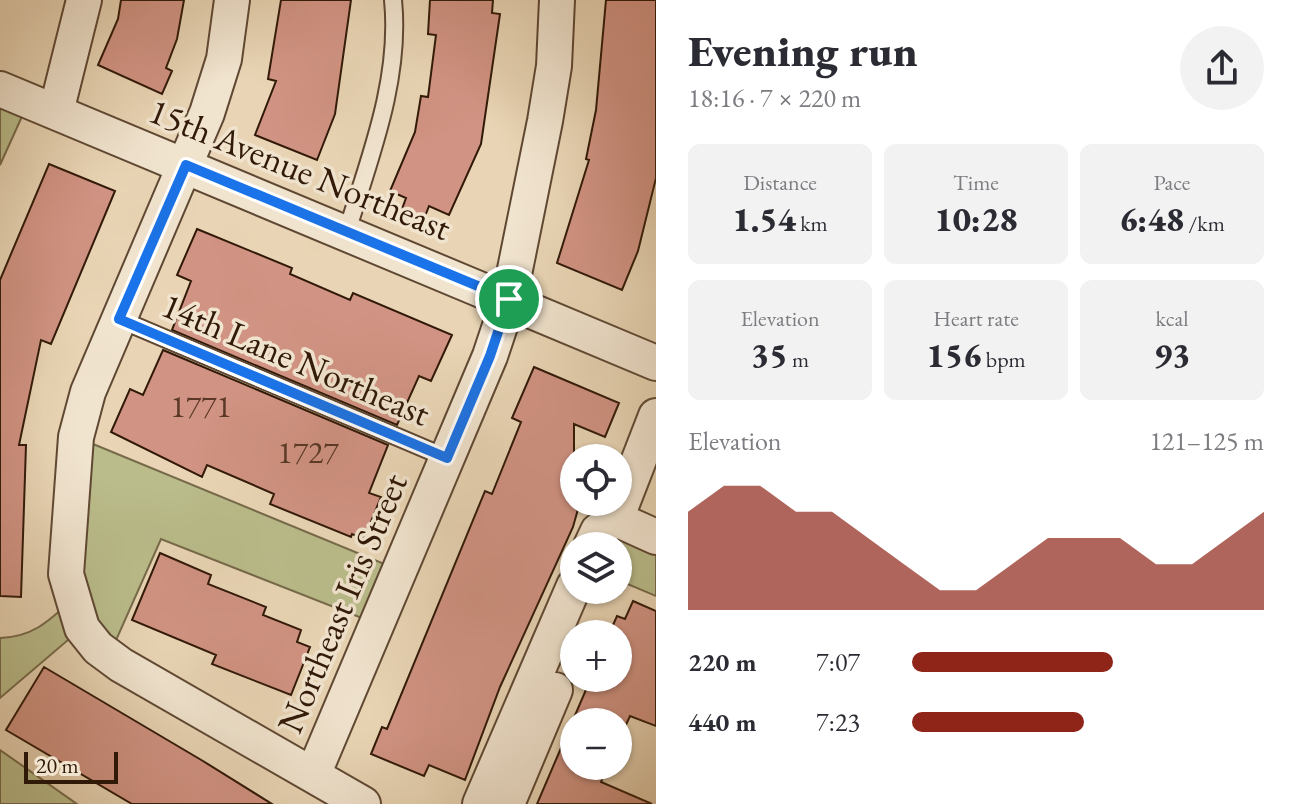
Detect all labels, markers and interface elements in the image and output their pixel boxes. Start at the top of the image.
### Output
text: Evening run [688,22,918,79]
button: share [1180,26,1264,110]
text: 18:16 · 7 × 220 m [688,81,861,115]
street label: 15th Avenue Northeast [142,87,459,251]
text: Distance [743,168,817,197]
text: Time [953,168,999,197]
text: Pace [1154,168,1190,197]
text: 1.54 [732,197,796,241]
text: 10:28 [934,197,1018,241]
text: 6:48 [1119,197,1184,241]
text: km [796,209,828,238]
text: /km [1184,209,1225,238]
pin [475,265,543,333]
icon: arrive [487,277,531,321]
street label: 14th Lane Northeast [155,281,438,437]
text: Elevation [740,304,820,333]
text: Heart rate [933,304,1019,333]
text: kcal [1155,304,1189,333]
text: 35 [751,333,788,377]
text: 156 [926,333,981,377]
text: 93 [1154,333,1190,377]
text: m [788,345,809,374]
text: bpm [981,345,1026,374]
house number: 1771 [170,385,232,427]
text: Elevation [688,424,782,458]
text: 121–125 m [1149,424,1264,458]
house number: 1727 [277,431,339,473]
map controls [560,444,632,780]
button: locate [560,444,632,516]
street label: Northeast Iris Street [266,465,418,740]
button: layers [560,532,632,604]
button: + [560,620,632,692]
text: 220 m [688,645,756,679]
text: 7:07 [816,645,860,679]
text: 440 m [688,705,756,739]
text: 7:23 [816,705,860,739]
button: − [560,708,632,780]
scale bar [24,748,118,784]
text: 20 m [36,751,79,780]

